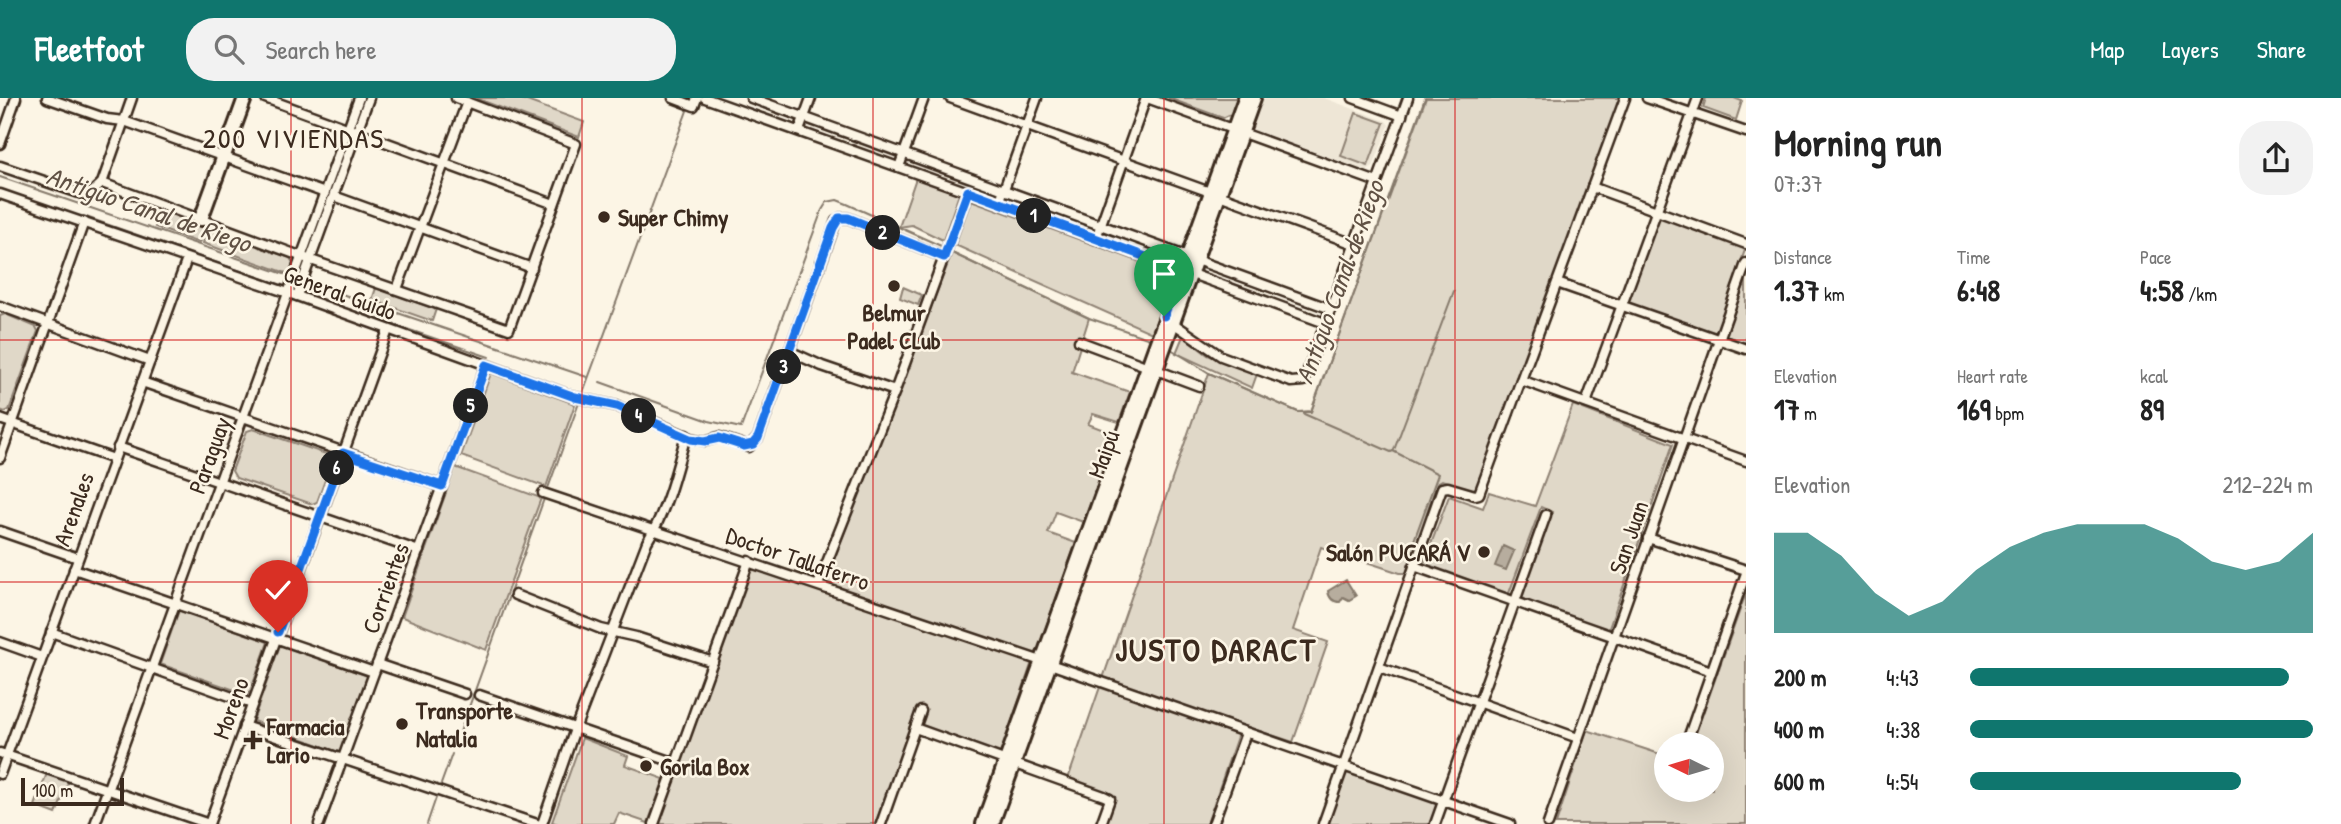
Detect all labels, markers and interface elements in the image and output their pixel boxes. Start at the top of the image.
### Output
search box [186,18,676,81]
text: Fleetfoot [35,27,144,71]
icon: search [210,30,248,68]
text: Search here [266,32,377,67]
text: Map [2090,33,2124,65]
text: Layers [2162,33,2219,65]
text: Share [2257,33,2306,65]
text: Morning run [1774,116,1942,168]
district label: 200 VIVIENDAS [203,119,385,157]
button: share [2239,121,2313,195]
water label: Antiguo Canal de Riego [42,158,258,262]
text: 07:37 [1774,168,1823,199]
water label: Antiguo Canal de Riego [1286,173,1394,389]
pin: 1 [1016,198,1052,234]
place label: Super Chimy [618,201,728,234]
text: 1 [1030,202,1037,228]
marker: Super Chimy [596,209,612,225]
pin: 2 [866,216,900,250]
text: 2 [878,219,887,245]
pin [1134,244,1194,316]
text: Distance [1774,244,1832,270]
text: Time [1957,244,1991,270]
text: Pace [2140,244,2172,270]
icon: arrive [1145,255,1183,293]
street label: General Guido [279,257,401,327]
text: 1.37 [1774,270,1820,310]
text: 6:48 [1957,270,2000,310]
text: 4:58 [2140,270,2184,310]
marker: Belmur Padel CLub [886,278,902,294]
text: km [1820,281,1845,307]
text: /km [2184,281,2217,307]
place label: Belmur Padel CLub [847,296,941,356]
pin: 3 [766,350,802,384]
text: 3 [779,353,788,379]
text: Elevation [1774,363,1837,389]
text: Heart rate [1957,363,2028,389]
text: kcal [2140,363,2168,389]
pin: 5 [454,388,489,424]
text: 17 [1774,389,1800,429]
text: 169 [1957,389,1991,429]
text: 89 [2140,389,2164,429]
text: 5 [466,392,475,418]
pin: 4 [622,398,656,434]
text: m [1800,400,1817,426]
text: bpm [1991,400,2024,426]
text: 4 [635,402,642,428]
street label: Paraguay [180,412,238,498]
street label: Maipú [1080,425,1127,482]
pin: 6 [320,450,354,486]
text: 6 [333,454,340,480]
street label: Arenales [45,468,101,550]
text: Elevation [1774,469,1850,500]
text: 212–224 m [2222,469,2313,500]
street label: San Juan [1601,496,1655,578]
street label: Doctor Tallaferro [722,518,874,598]
place label: Salón PUCARÁ V [1326,536,1471,568]
street label: Corrientes [354,538,416,638]
marker: Salón PUCARÁ V [1476,544,1492,560]
pin [248,560,308,632]
icon: check [259,571,297,609]
district label: JUSTO DARACT [1115,628,1317,671]
text: 200 m [1774,662,1826,693]
text: 4:43 [1886,662,1919,693]
street label: Moreno [204,672,256,743]
place label: Transporte Natalia [415,694,513,754]
place label: Farmacia Lario [266,710,345,770]
text: 400 m [1774,714,1824,745]
text: 4:38 [1886,714,1920,745]
marker: Transporte Natalia [394,716,410,732]
marker: Farmacia Lario [245,732,261,748]
north arrow [1654,732,1724,802]
map controls [1654,732,1724,802]
place label: Gorila Box [660,750,750,782]
marker: Gorila Box [638,758,654,774]
text: 600 m [1774,766,1825,797]
text: 4:54 [1886,766,1918,797]
scale bar [21,775,124,807]
text: 100 m [32,777,73,803]

